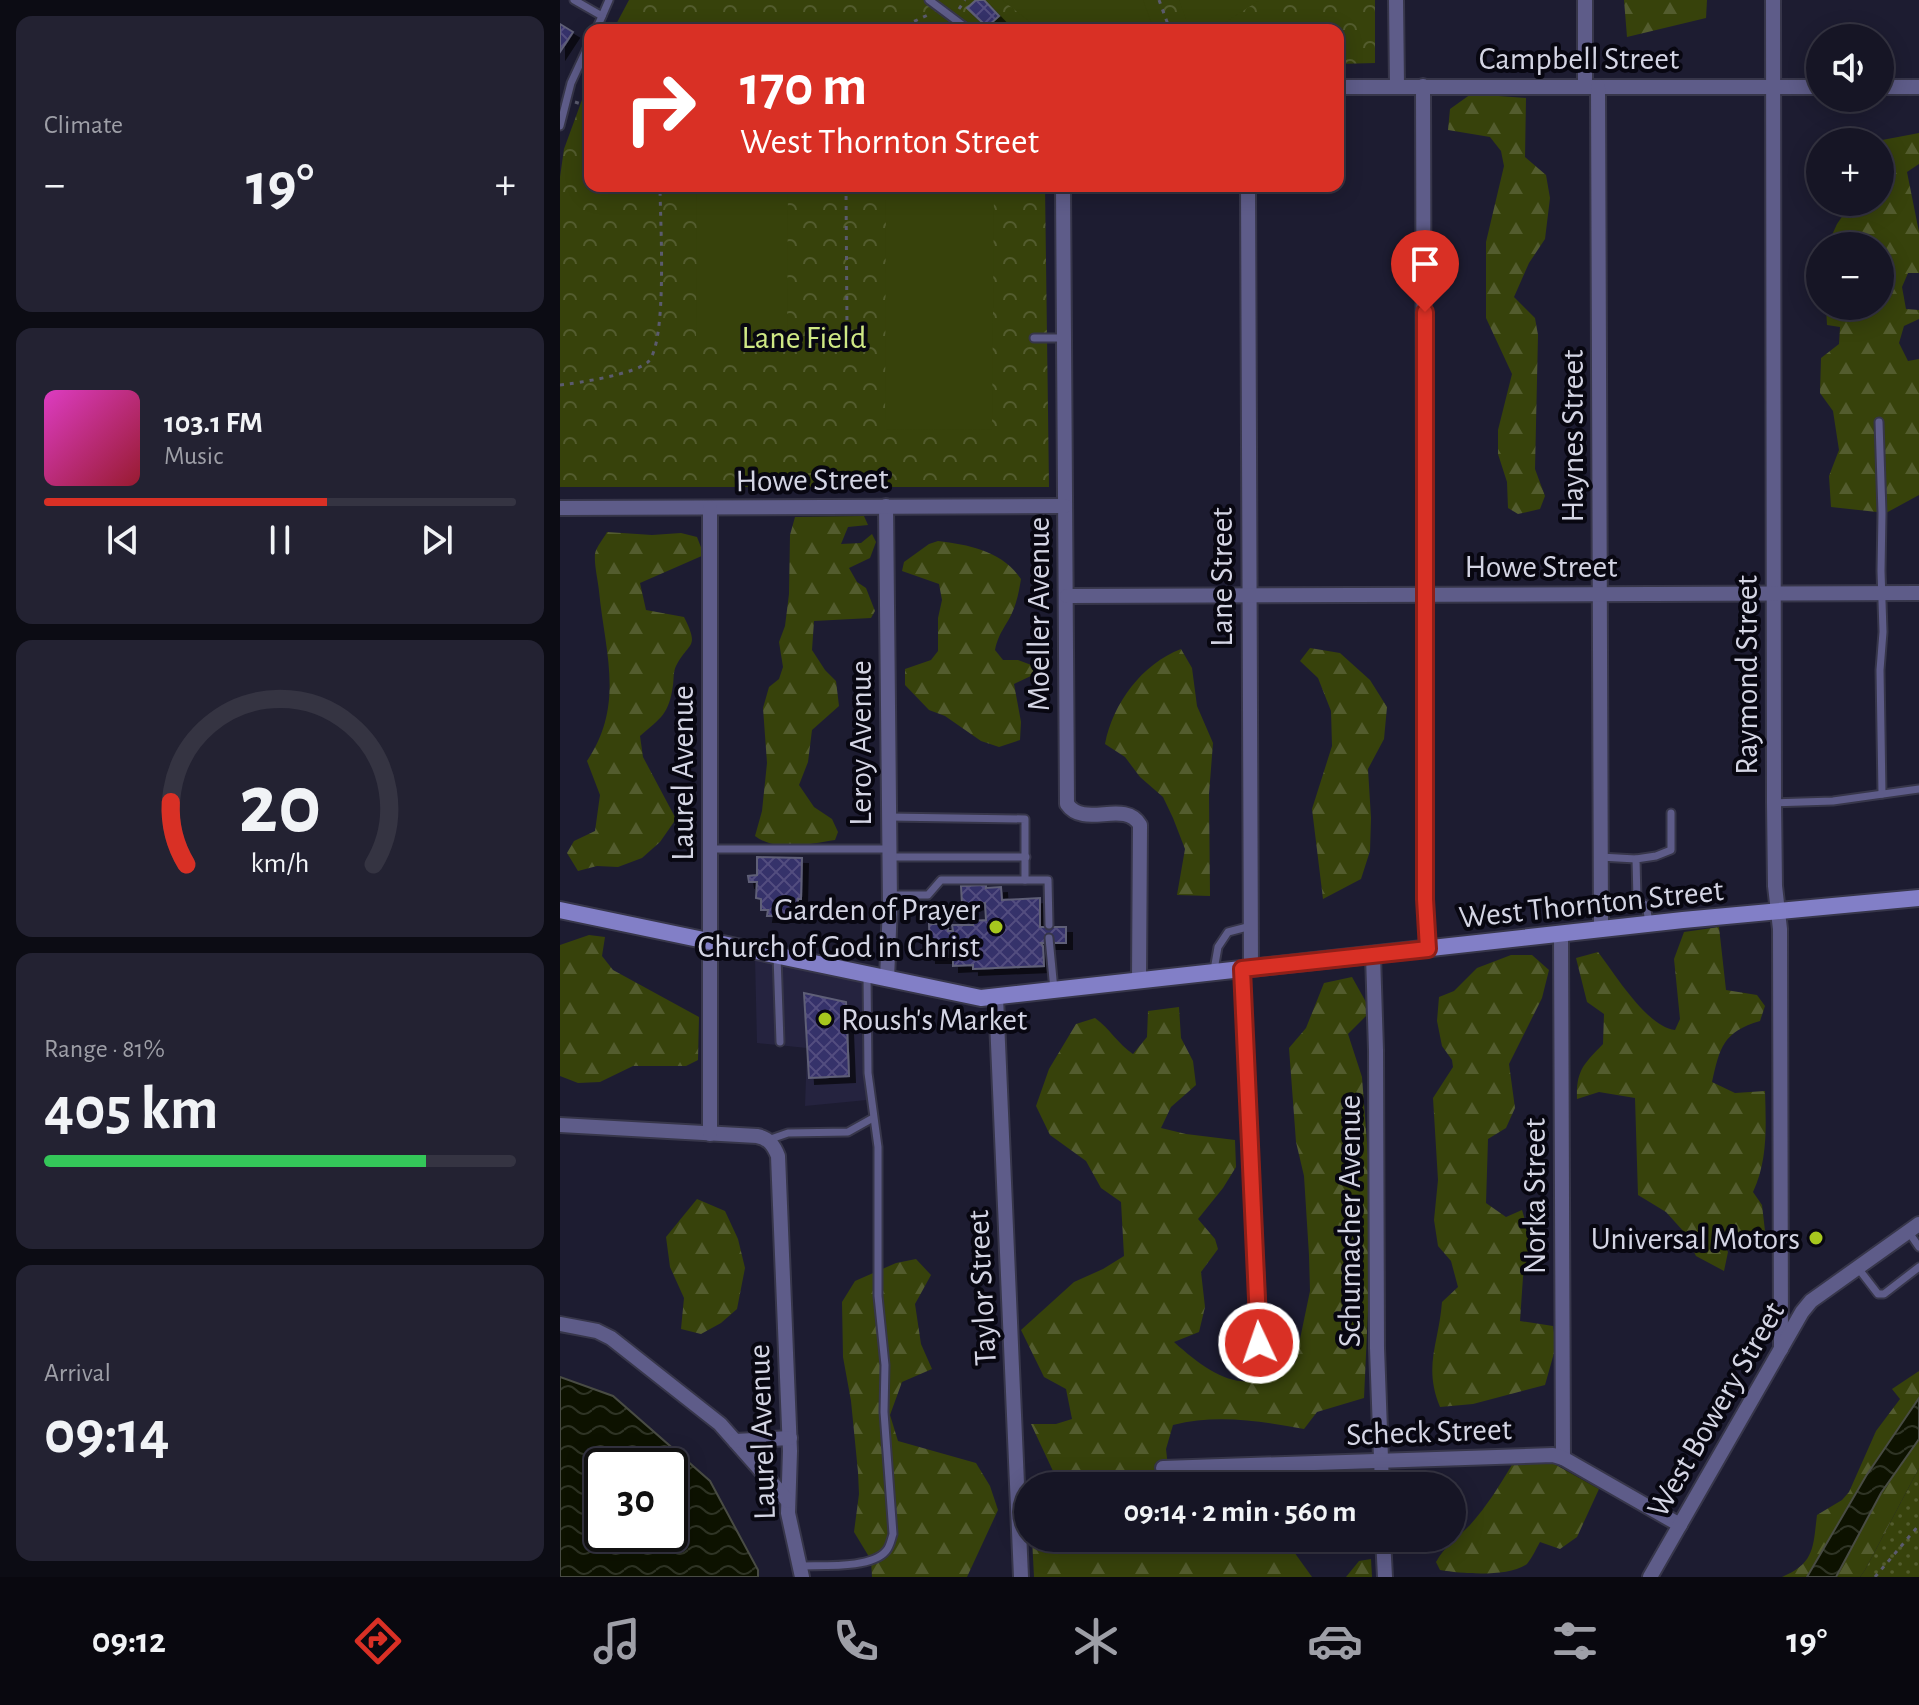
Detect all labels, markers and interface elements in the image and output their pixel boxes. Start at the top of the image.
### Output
map controls [1806,24,1894,320]
button: sound [1806,24,1894,112]
street label: Campbell Street [1479,43,1679,75]
icon: right [608,56,712,160]
text: 170 m [740,59,867,115]
text: Climate [44,112,123,138]
text: West Thornton Street [740,124,1039,160]
button: + [1806,128,1894,216]
text: 19° [246,156,314,216]
text: − [44,163,65,207]
text: + [495,163,516,207]
pin [1391,230,1459,312]
button: − [1806,232,1894,320]
icon: arrive [1403,242,1447,286]
park label: Lane Field [741,322,867,354]
street label: Haynes Street [1557,350,1589,523]
text: 103.1 FM [164,408,263,438]
text: Music [164,443,223,469]
street label: Howe Street [735,463,889,497]
street label: Lane Street [1206,507,1238,647]
street label: Moeller Avenue [1023,517,1055,711]
icon: previous [101,518,145,562]
icon: pause [258,518,302,562]
icon: next [415,518,459,562]
street label: Howe Street [1465,551,1618,583]
street label: Raymond Street [1731,575,1763,775]
street label: Leroy Avenue [845,660,877,826]
street label: Laurel Avenue [667,685,699,861]
text: 20 [239,763,321,847]
text: km/h [251,849,309,878]
street label: West Thornton Street [1457,874,1725,934]
place label: Garden of Prayer Church of God in Christ [697,894,981,963]
marker: Garden of Prayer Church of God in Christ [987,918,1005,936]
place label: Roush's Market [841,1004,1027,1036]
marker: Roush's Market [816,1010,834,1028]
text: Range · 81% [44,1036,165,1062]
text: 405 km [44,1080,219,1140]
street label: Schumacher Avenue [1334,1095,1366,1347]
street label: Norka Street [1519,1118,1551,1274]
street label: Taylor Street [962,1209,1002,1367]
place label: Universal Motors [1591,1223,1800,1255]
marker: Universal Motors [1807,1229,1825,1247]
street label: West Bowery Street [1641,1297,1790,1522]
position arrow [1217,1301,1301,1385]
street label: Laurel Avenue [743,1344,781,1520]
text: Arrival [44,1360,111,1386]
text: 09:14 [44,1404,170,1464]
street label: Scheck Street [1346,1413,1512,1451]
speed limit sign: 30 [584,1448,688,1552]
text: 09:14 · 2 min · 560 m [1123,1497,1357,1527]
icon: directions [350,1613,406,1669]
icon: music [589,1613,645,1669]
icon: phone [828,1613,884,1669]
icon: climate [1068,1613,1124,1669]
icon: car [1307,1613,1363,1669]
icon: filters [1547,1613,1603,1669]
text: 09:12 [92,1623,166,1659]
text: 19° [1786,1623,1827,1659]

